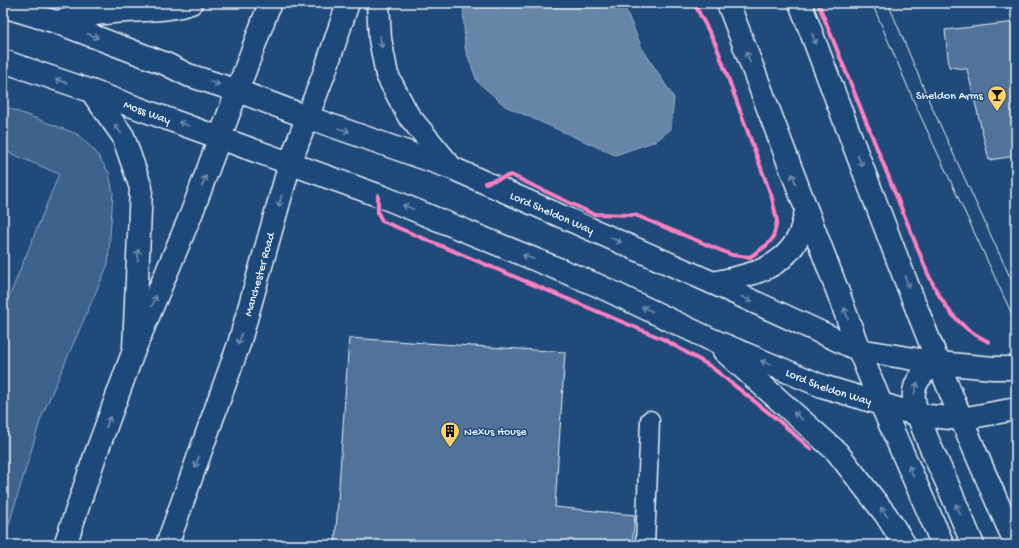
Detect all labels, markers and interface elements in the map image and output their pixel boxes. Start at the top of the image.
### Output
one-way arrow [86,32,98,40]
one-way arrow [810,33,818,45]
one-way arrow [377,35,385,48]
one-way arrow [744,52,752,64]
one-way arrow [55,77,68,84]
one-way arrow [207,80,220,87]
bar icon: Sheldon Arms [986,84,1008,112]
place label: Sheldon Arms [916,90,984,104]
street label: Moss Way [121,98,172,128]
one-way arrow [178,120,190,128]
one-way arrow [114,124,122,135]
one-way arrow [338,126,350,134]
one-way arrow [857,154,865,166]
one-way arrow [790,173,798,185]
one-way arrow [201,175,209,187]
street label: Lord Sheldon Way [507,189,596,239]
one-way arrow [275,194,283,207]
one-way arrow [403,203,415,211]
street label: Manchester Road [242,230,279,318]
one-way arrow [609,237,621,244]
one-way arrow [135,249,142,262]
one-way arrow [523,253,535,261]
one-way arrow [903,276,911,288]
one-way arrow [151,295,159,307]
one-way arrow [741,296,753,303]
one-way arrow [642,305,654,312]
one-way arrow [842,307,849,320]
one-way arrow [236,333,243,346]
one-way arrow [760,358,772,366]
street label: Lord Sheldon Way [783,366,873,410]
one-way arrow [913,382,920,395]
one-way arrow [792,411,803,420]
one-way arrow [104,417,112,429]
building icon: Nexus House [439,420,461,448]
place label: Nexus House [464,426,527,440]
one-way arrow [192,455,200,467]
one-way arrow [907,465,914,477]
one-way arrow [954,503,961,515]
one-way arrow [880,507,888,518]

